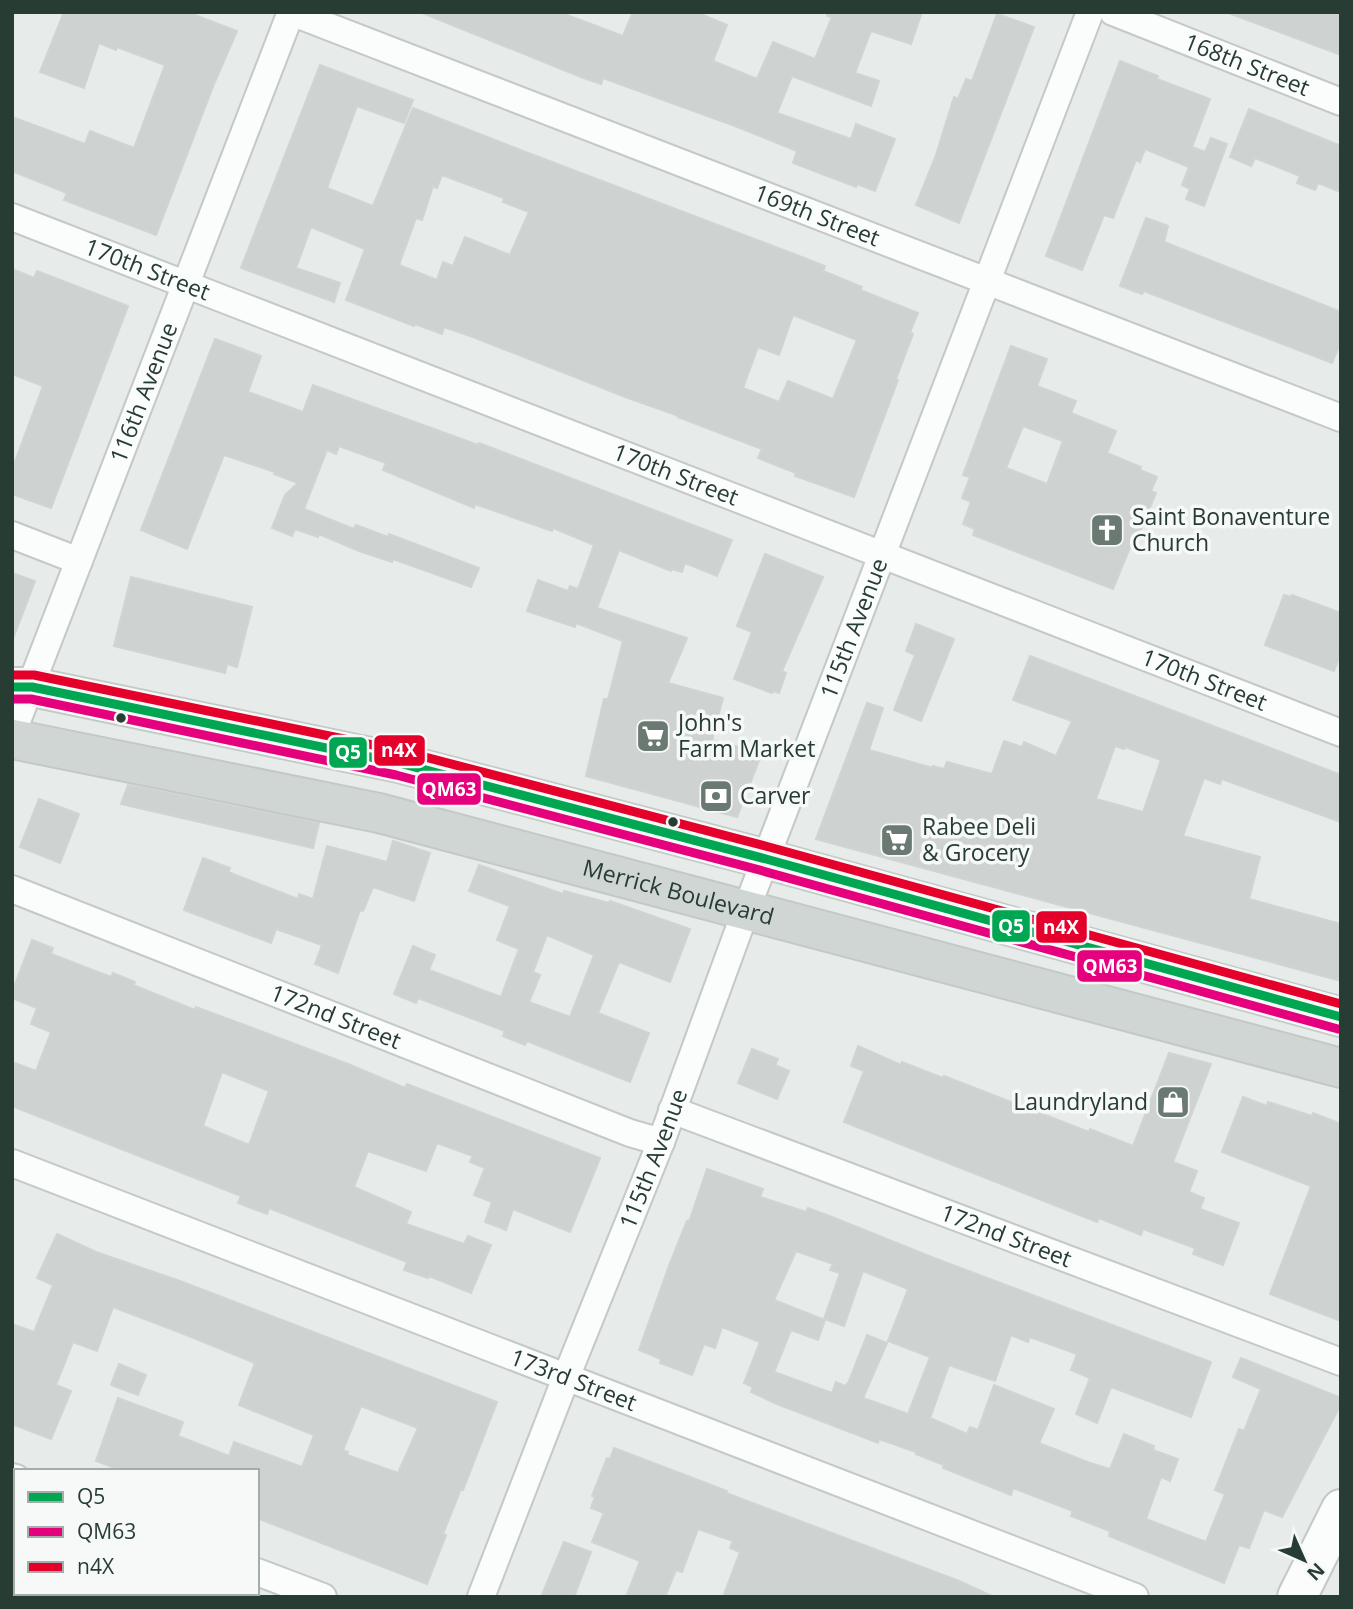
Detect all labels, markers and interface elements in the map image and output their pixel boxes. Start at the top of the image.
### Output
street label: 168th Street [1180,25,1315,103]
street label: 169th Street [750,176,885,253]
street label: 170th Street [80,230,215,307]
street label: 116th Avenue [101,318,185,467]
street label: 170th Street [609,435,743,513]
place label: Saint Bonaventure Church [1132,500,1330,558]
church icon: Saint Bonaventure Church [1088,511,1126,549]
street label: 115th Avenue [812,553,894,703]
street label: 170th Street [1137,640,1272,718]
place label: John's Farm Market [676,706,815,764]
unlabelled marker [114,711,128,725]
supermarket icon: John's Farm Market [634,717,672,755]
line badge: n4X [373,734,426,767]
line badge: Q5 [328,736,368,769]
text: n4X [381,737,417,763]
text: Q5 [335,739,361,765]
line badge: QM63 [416,772,482,806]
text: QM63 [422,776,477,802]
bank icon: Carver [697,777,735,815]
place label: Carver [740,779,811,811]
place label: Rabee Deli & Grocery [922,810,1036,868]
unlabelled marker [666,815,680,829]
supermarket icon: Rabee Deli & Grocery [878,821,916,859]
street label: Merrick Boulevard [579,851,778,932]
line badge: Q5 [991,909,1031,943]
line badge: n4X [1035,910,1088,944]
text: Q5 [998,913,1024,939]
text: n4X [1043,914,1079,940]
line badge: QM63 [1076,949,1143,983]
text: QM63 [1083,953,1138,979]
street label: 172nd Street [266,976,406,1056]
shop icon: Laundryland [1154,1083,1192,1121]
street label: 115th Avenue [611,1084,694,1233]
place label: Laundryland [1013,1085,1148,1117]
street label: 172nd Street [936,1196,1077,1274]
street label: 173rd Street [506,1340,642,1418]
legend [14,1469,259,1595]
text: Q5 [77,1482,105,1510]
text: QM63 [77,1517,136,1545]
north arrow [1269,1525,1339,1595]
text: n4X [77,1552,115,1580]
text: N [1301,1557,1331,1587]

